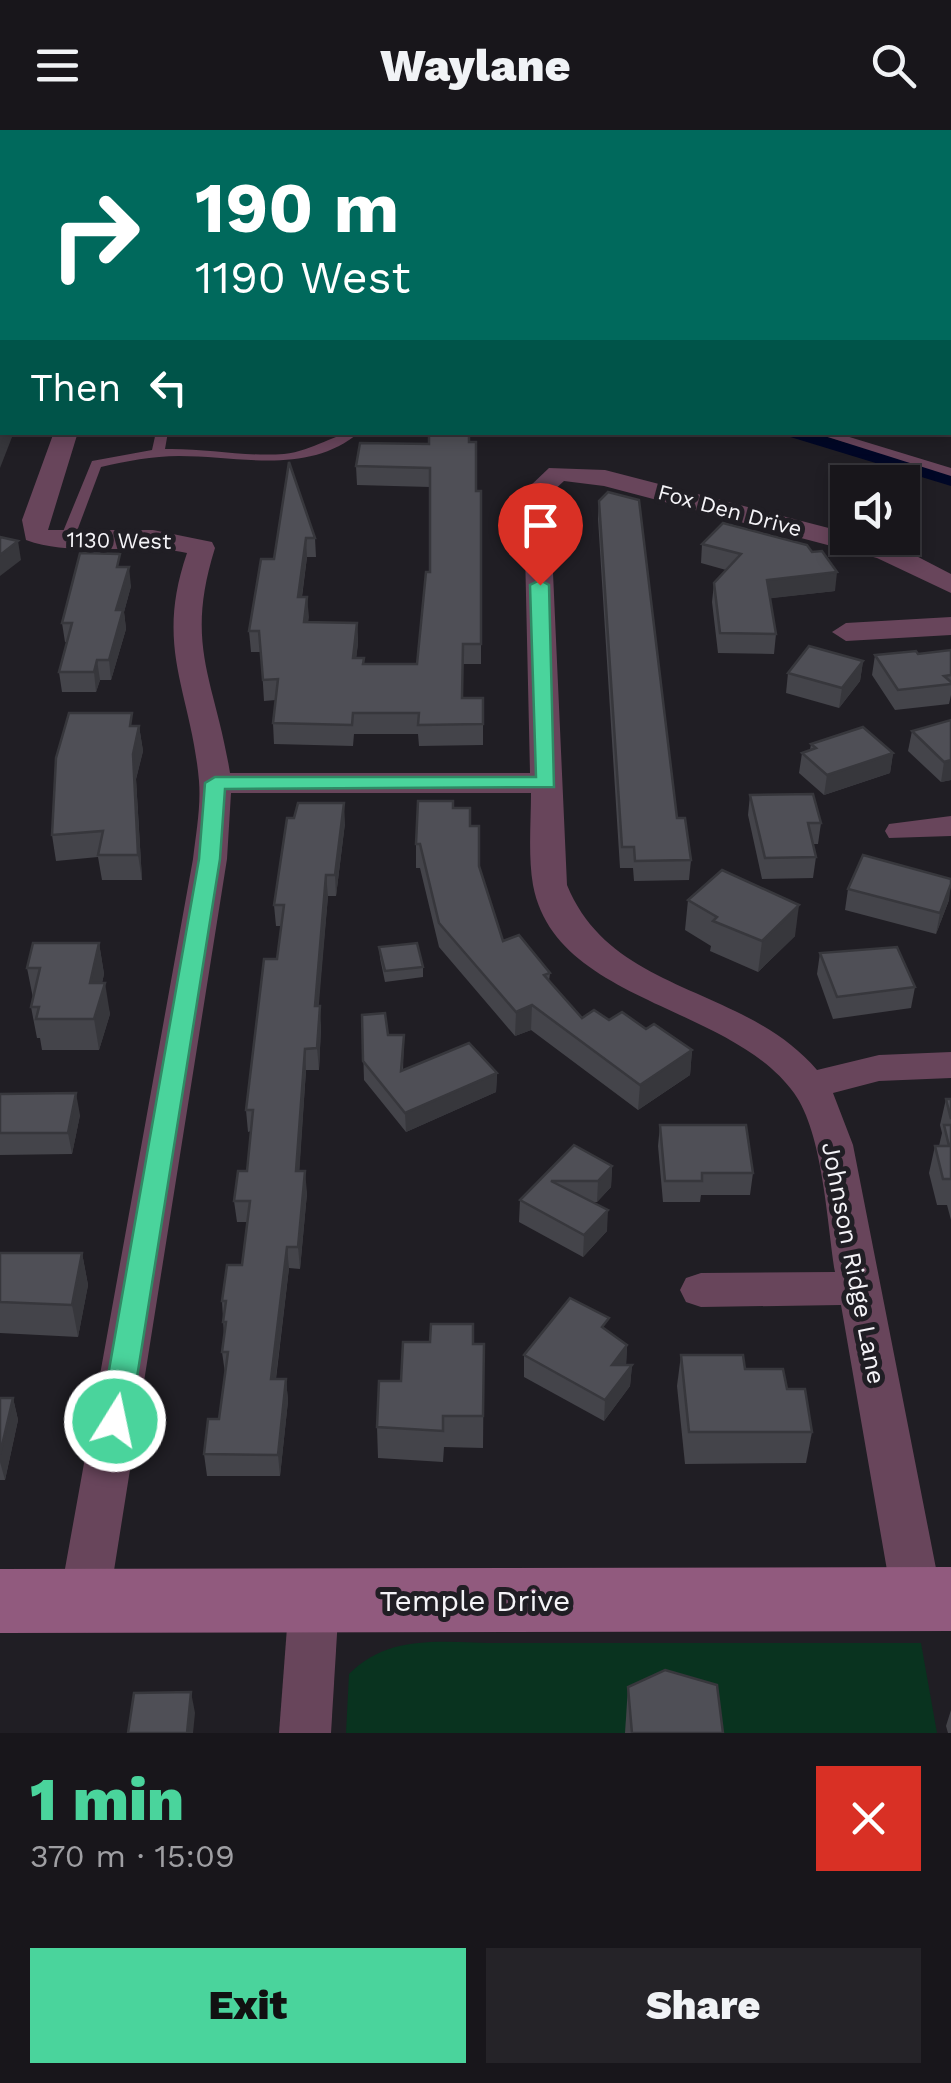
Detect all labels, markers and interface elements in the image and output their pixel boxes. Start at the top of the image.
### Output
icon: menu [30,38,85,93]
icon: search [866,38,921,93]
text: Waylane [380,39,571,92]
text: 190 m [195,167,399,249]
icon: right [30,170,160,300]
text: 1190 West [195,251,410,304]
icon: left [141,360,196,415]
text: Then [30,366,121,410]
map controls [830,465,920,555]
button: sound [830,465,920,555]
street label: Fox Den Drive [655,479,805,542]
pin [498,483,583,586]
icon: arrive [513,498,568,553]
street label: 1130 West [67,527,171,554]
street label: Johnson Ridge Lane [816,1140,891,1387]
position arrow [63,1369,167,1473]
street label: Temple Drive [380,1583,570,1618]
text: 1 min [30,1764,184,1835]
button: close [816,1766,921,1871]
text: 370 m · 15:09 [30,1837,235,1875]
button: Exit [30,1948,466,2063]
button: Share [486,1948,921,2063]

